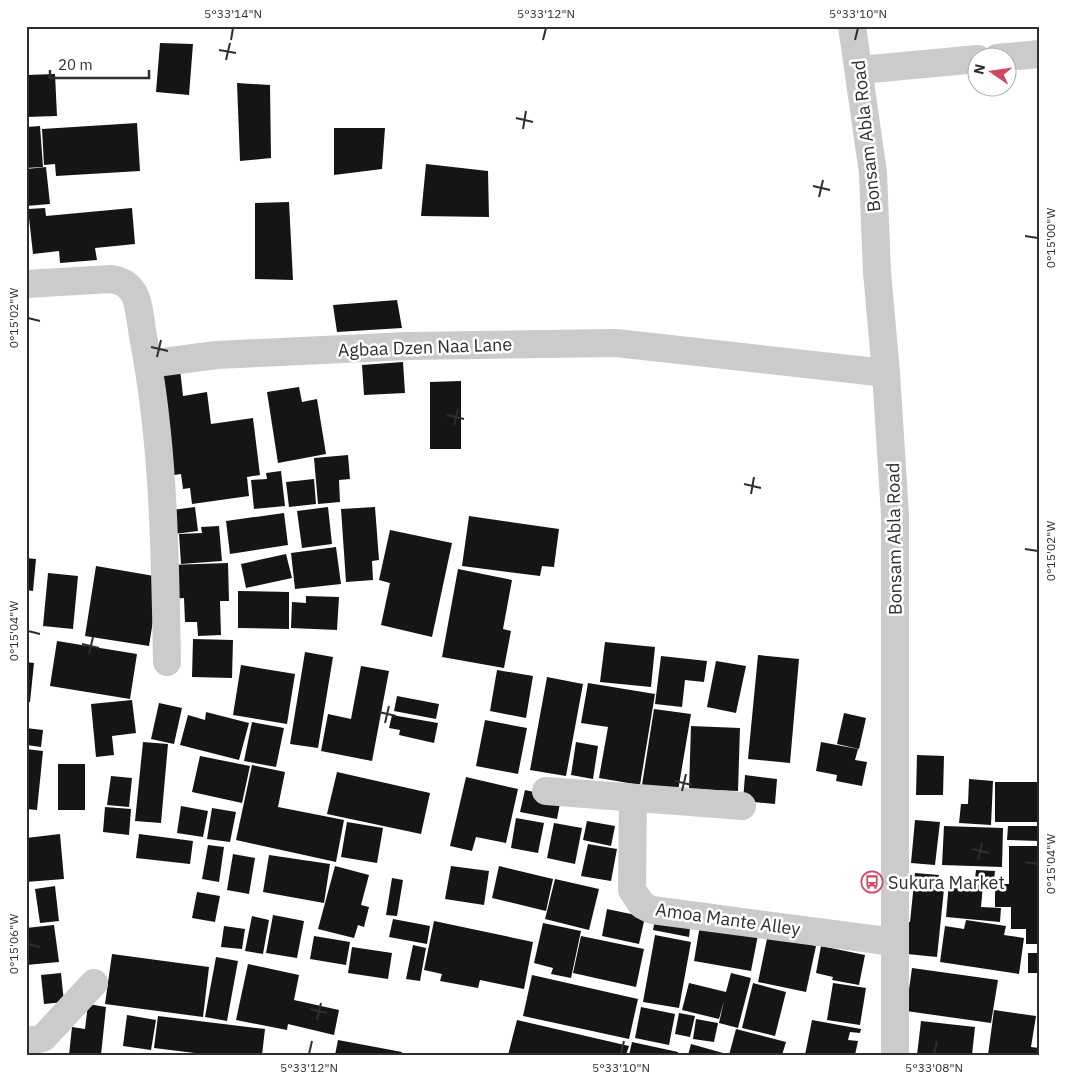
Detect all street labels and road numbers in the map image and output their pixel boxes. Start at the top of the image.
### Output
street label: Bonsam Abla Road [847,59,885,213]
street label: Agbaa Dzen Naa Lane [337,332,513,362]
street label: Bonsam Abla Road [881,463,907,615]
street label: Amoa Mante Alley [654,897,802,941]

